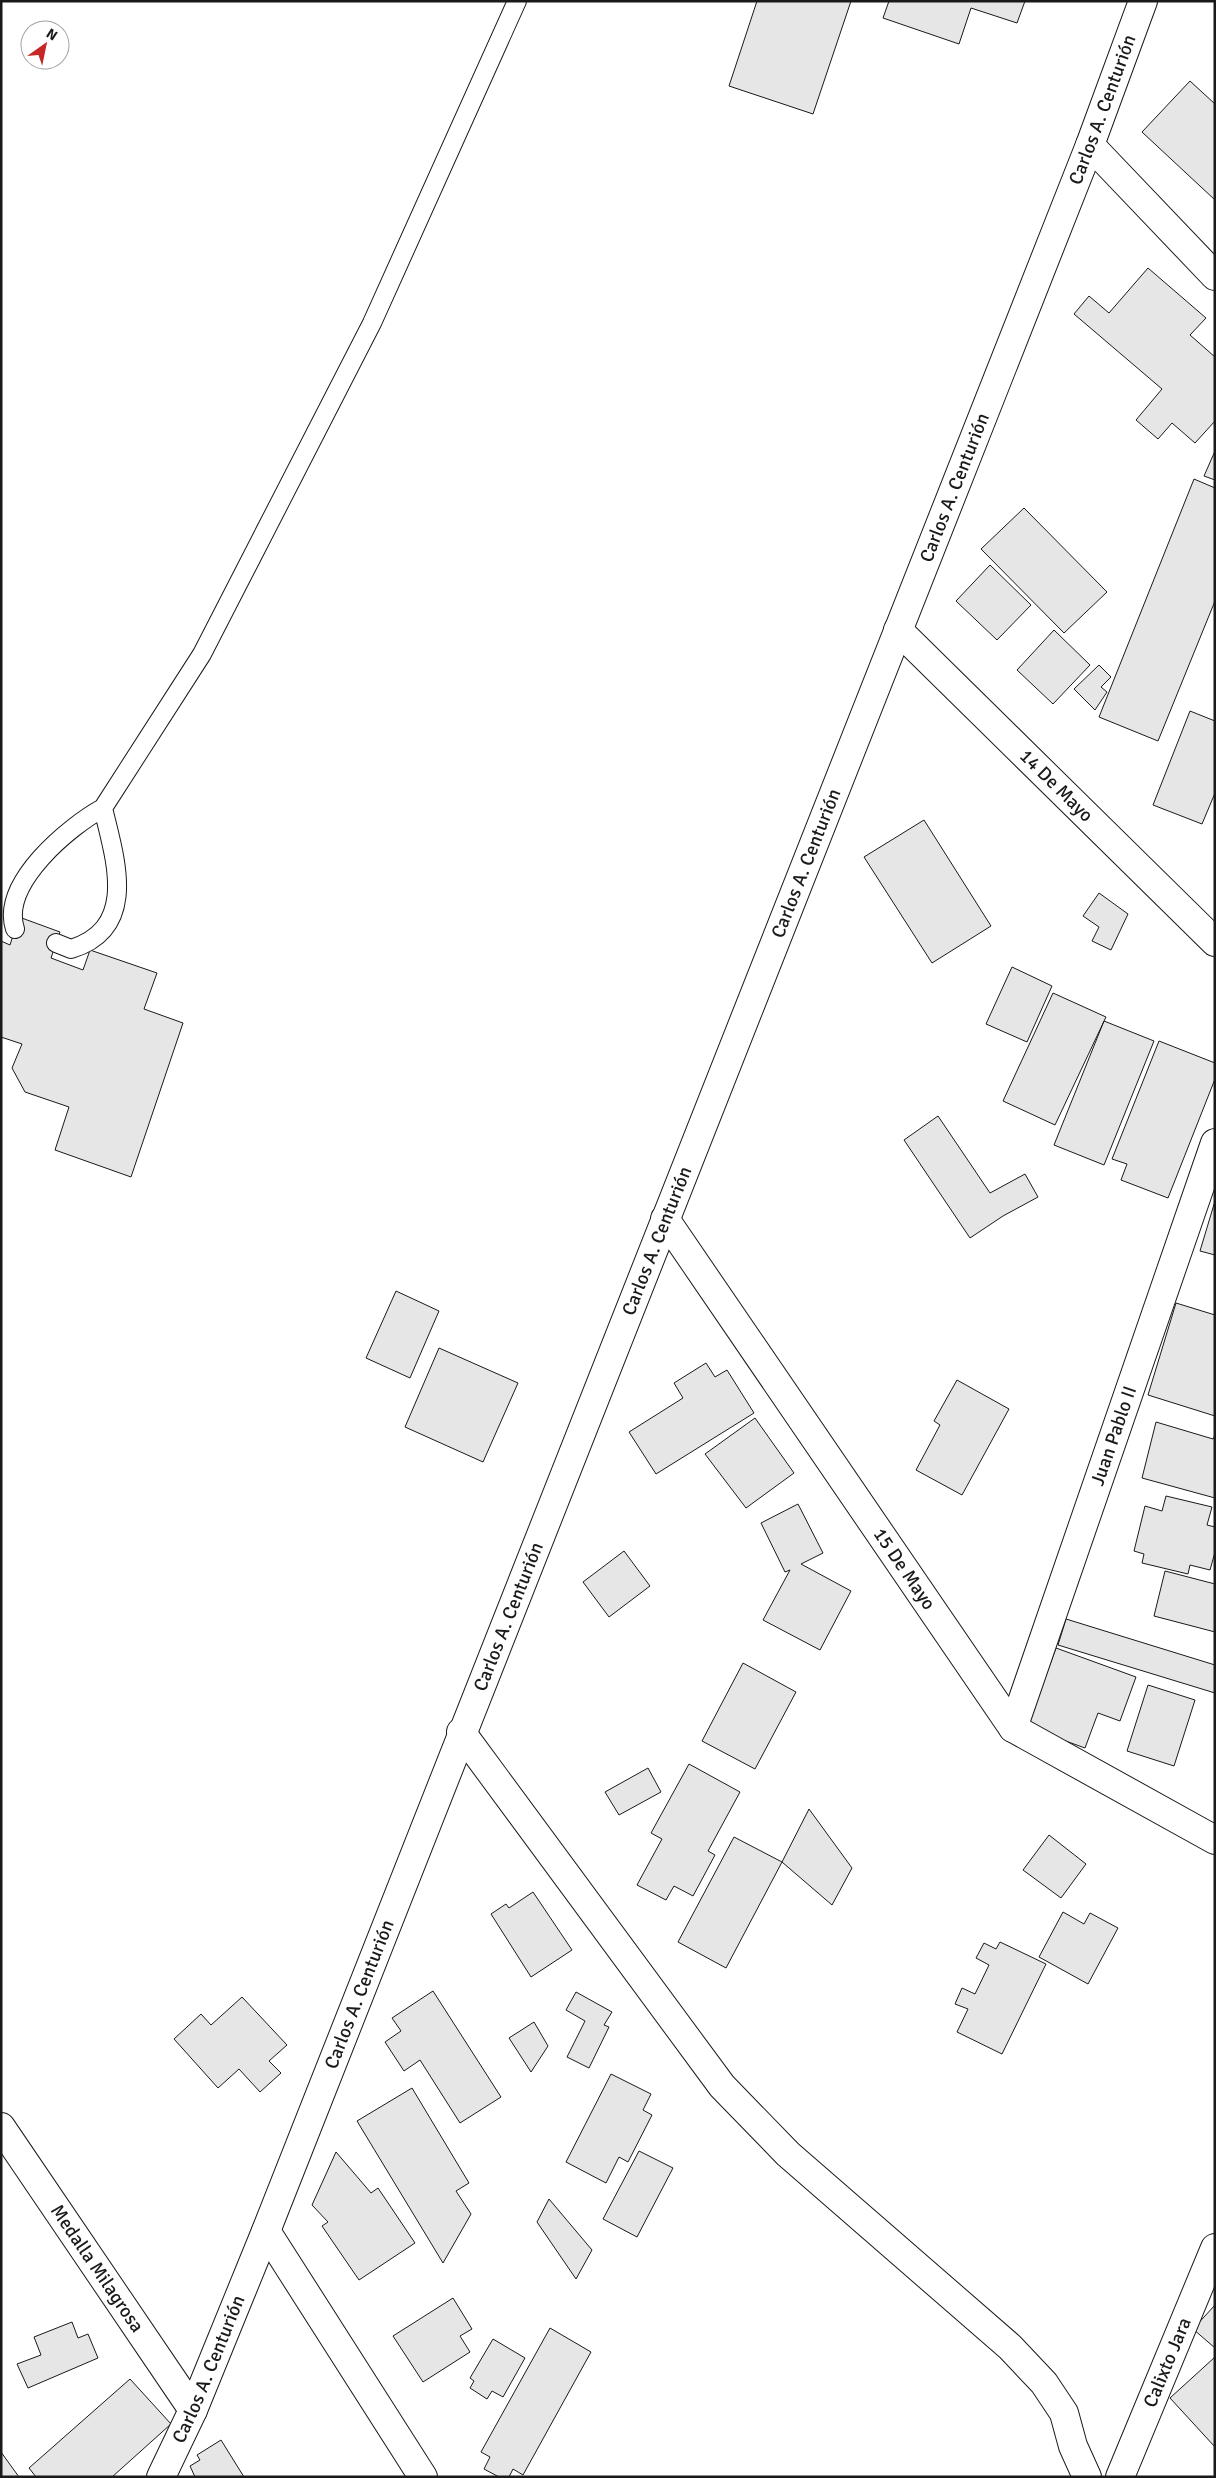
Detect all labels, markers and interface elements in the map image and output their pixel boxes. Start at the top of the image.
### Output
north arrow [20,20,70,70]
text: N [43,25,61,44]
street label: Carlos A. Centurión [1064,31,1142,188]
street label: Carlos A. Centurión [914,410,995,566]
street label: 14 De Mayo [1014,744,1098,827]
street label: Carlos A. Centurión [766,785,846,941]
street label: Carlos A. Centurión [617,1163,697,1319]
street label: Juan Pablo II [1086,1383,1142,1489]
street label: 15 De Mayo [868,1523,941,1615]
street label: Carlos A. Centurión [468,1539,549,1695]
street label: Carlos A. Centurión [319,1916,400,2072]
street label: Medalla Milagrosa [45,2200,149,2337]
street label: Carlos A. Centurión [167,2292,251,2447]
street label: Calixto Jara [1138,2314,1197,2411]

